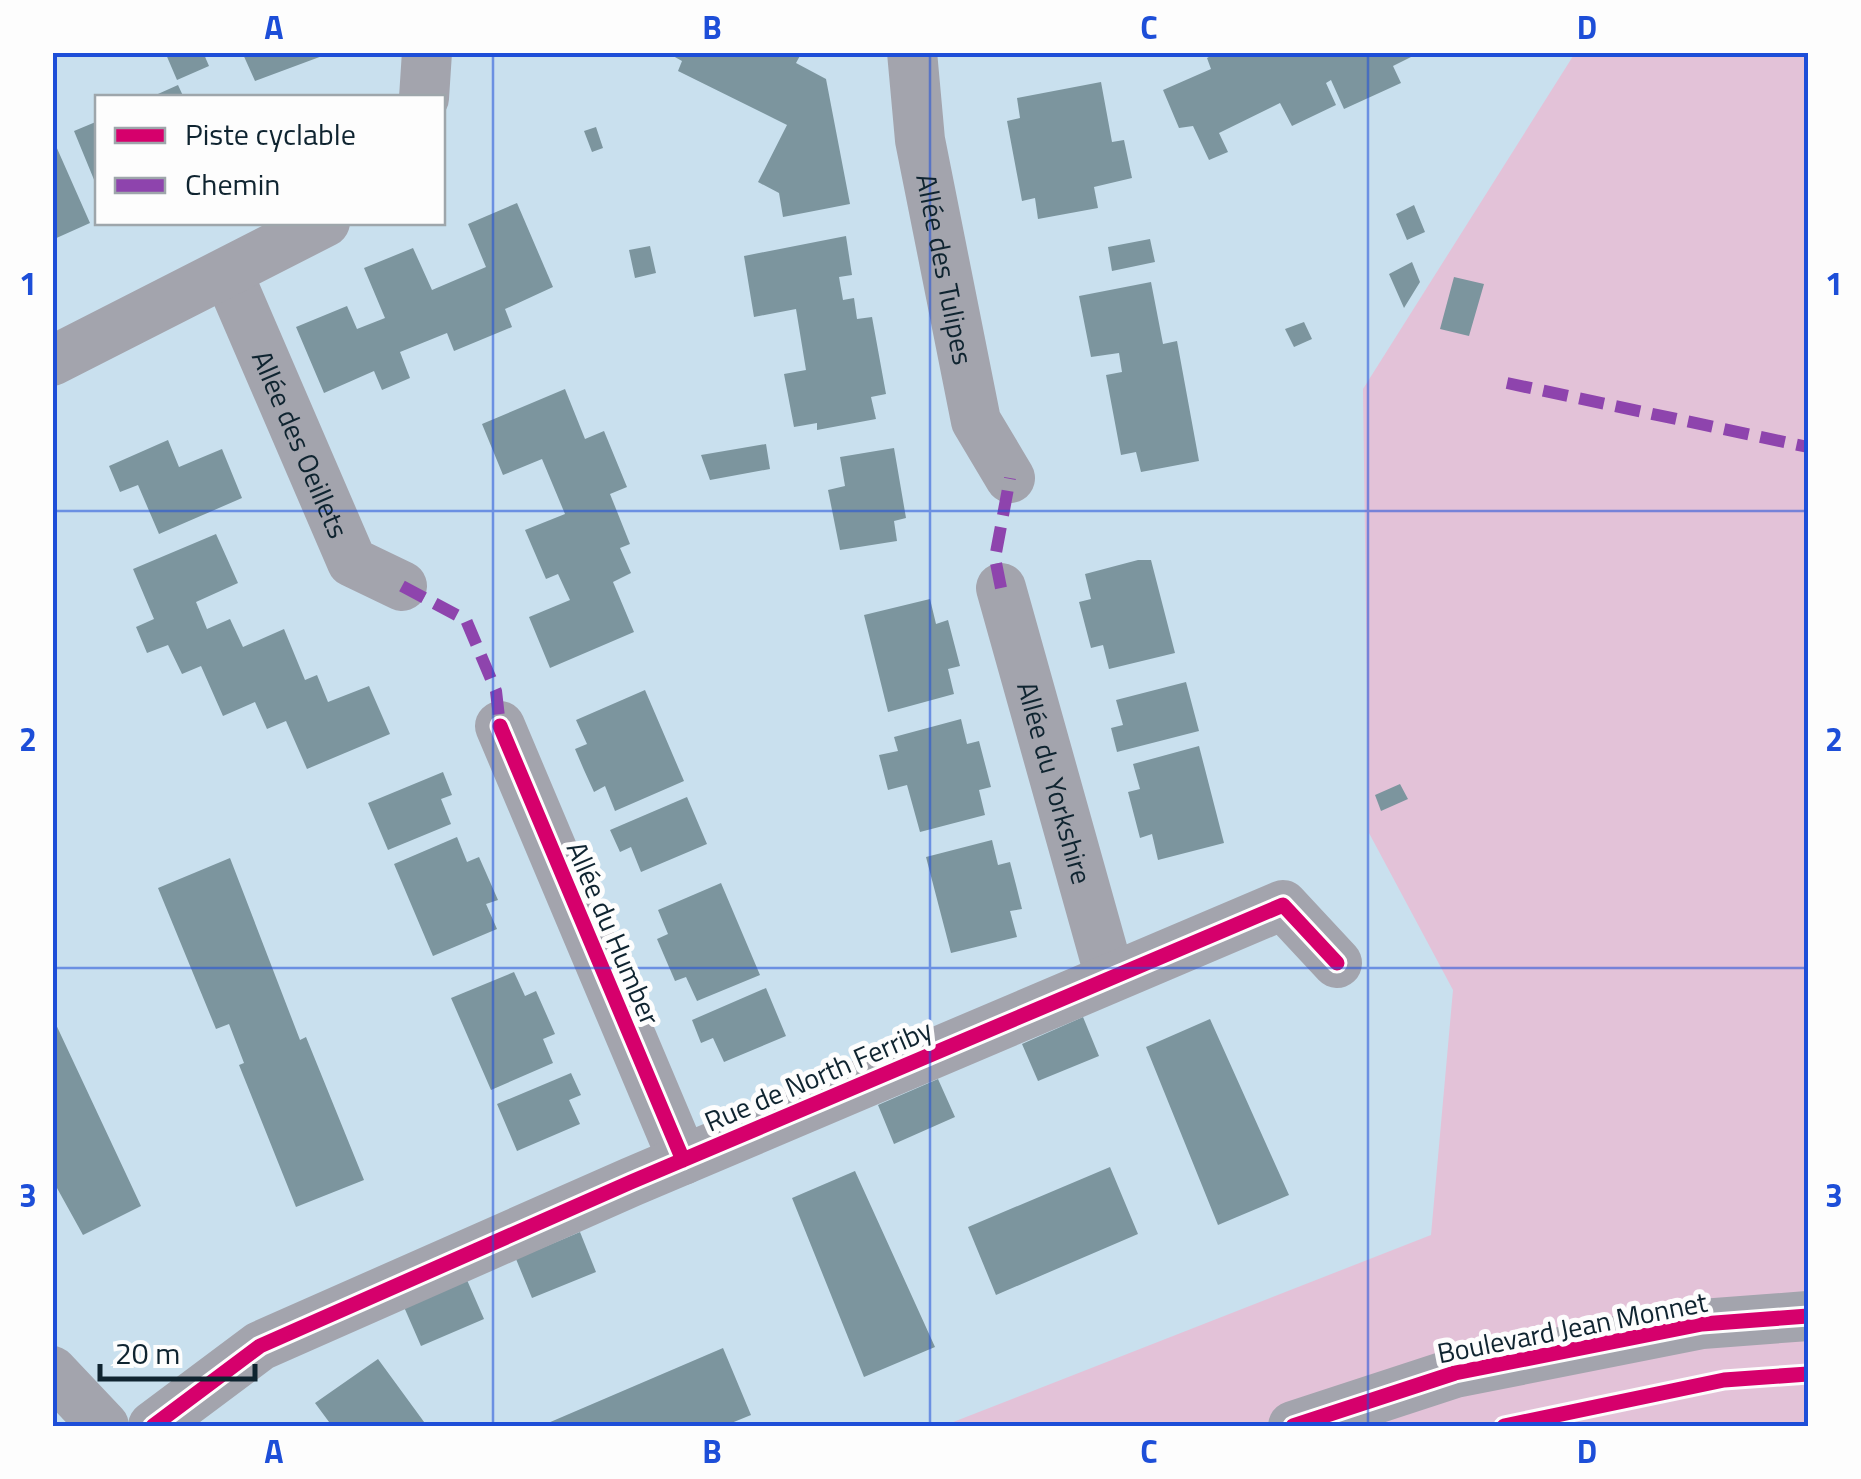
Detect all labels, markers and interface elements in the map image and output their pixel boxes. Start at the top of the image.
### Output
text: A [264,3,284,51]
text: B [702,3,722,51]
text: C [1140,3,1158,51]
text: D [1577,3,1597,51]
legend [95,95,445,225]
text: Piste cyclable [185,111,356,157]
text: Chemin [185,161,280,207]
street label: Allée des Tulipes [906,170,986,368]
text: 1 [19,259,37,307]
text: 1 [1825,259,1843,307]
street label: Allée des Oeillets [242,343,361,545]
street label: Allée du Yorkshire [1007,676,1104,889]
text: 2 [19,715,37,763]
text: 2 [1825,715,1843,763]
street label: Allée du Humber [556,835,672,1032]
street label: Rue de North Ferriby [697,1008,939,1142]
text: 3 [19,1171,37,1219]
text: 3 [1825,1171,1843,1219]
street label: Boulevard Jean Monnet [1433,1280,1711,1374]
scale bar [100,1319,255,1381]
text: 20 m [115,1330,180,1376]
text: A [264,1427,284,1475]
text: B [702,1427,722,1475]
text: C [1140,1427,1158,1475]
text: D [1577,1427,1597,1475]

